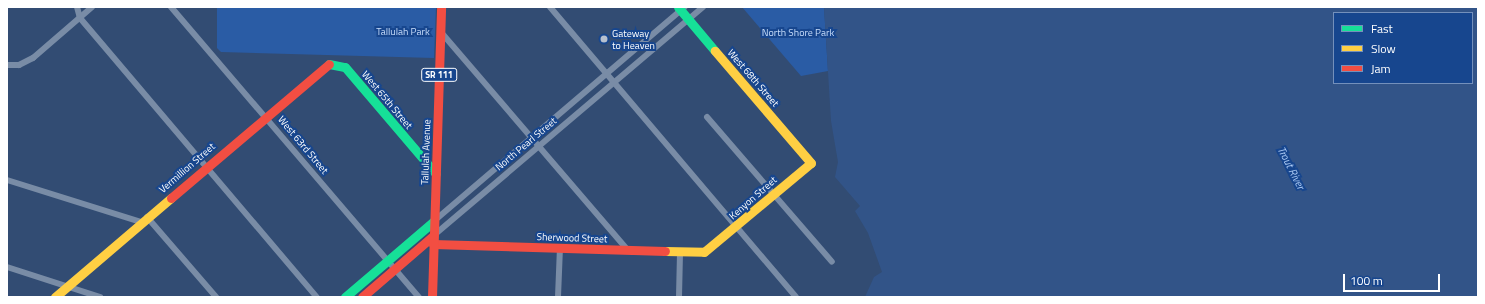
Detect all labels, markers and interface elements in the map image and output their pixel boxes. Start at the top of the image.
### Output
legend [1333,12,1473,84]
text: Fast [1371,19,1393,38]
park label: Tallulah Park [376,26,430,38]
place label: Gateway to Heaven [612,27,655,50]
park label: North Shore Park [762,27,834,39]
marker: Gateway to Heaven [599,34,609,44]
text: Slow [1371,39,1396,58]
street label: West 68th Street [725,47,781,109]
text: Jam [1371,59,1391,78]
road number: SR 111 [421,68,457,82]
street label: West 65th Street [359,69,415,131]
street label: West 63rd Street [275,114,331,176]
street label: North Pearl Street [493,115,559,173]
street label: Tallulah Avenue [419,119,433,185]
street label: Vermillion Street [157,141,217,195]
water label: Trout River [1275,144,1307,192]
street label: Kenyon Street [727,174,779,222]
street label: Sherwood Street [536,231,608,245]
scale bar [1345,266,1442,292]
text: 100 m [1350,271,1383,290]

